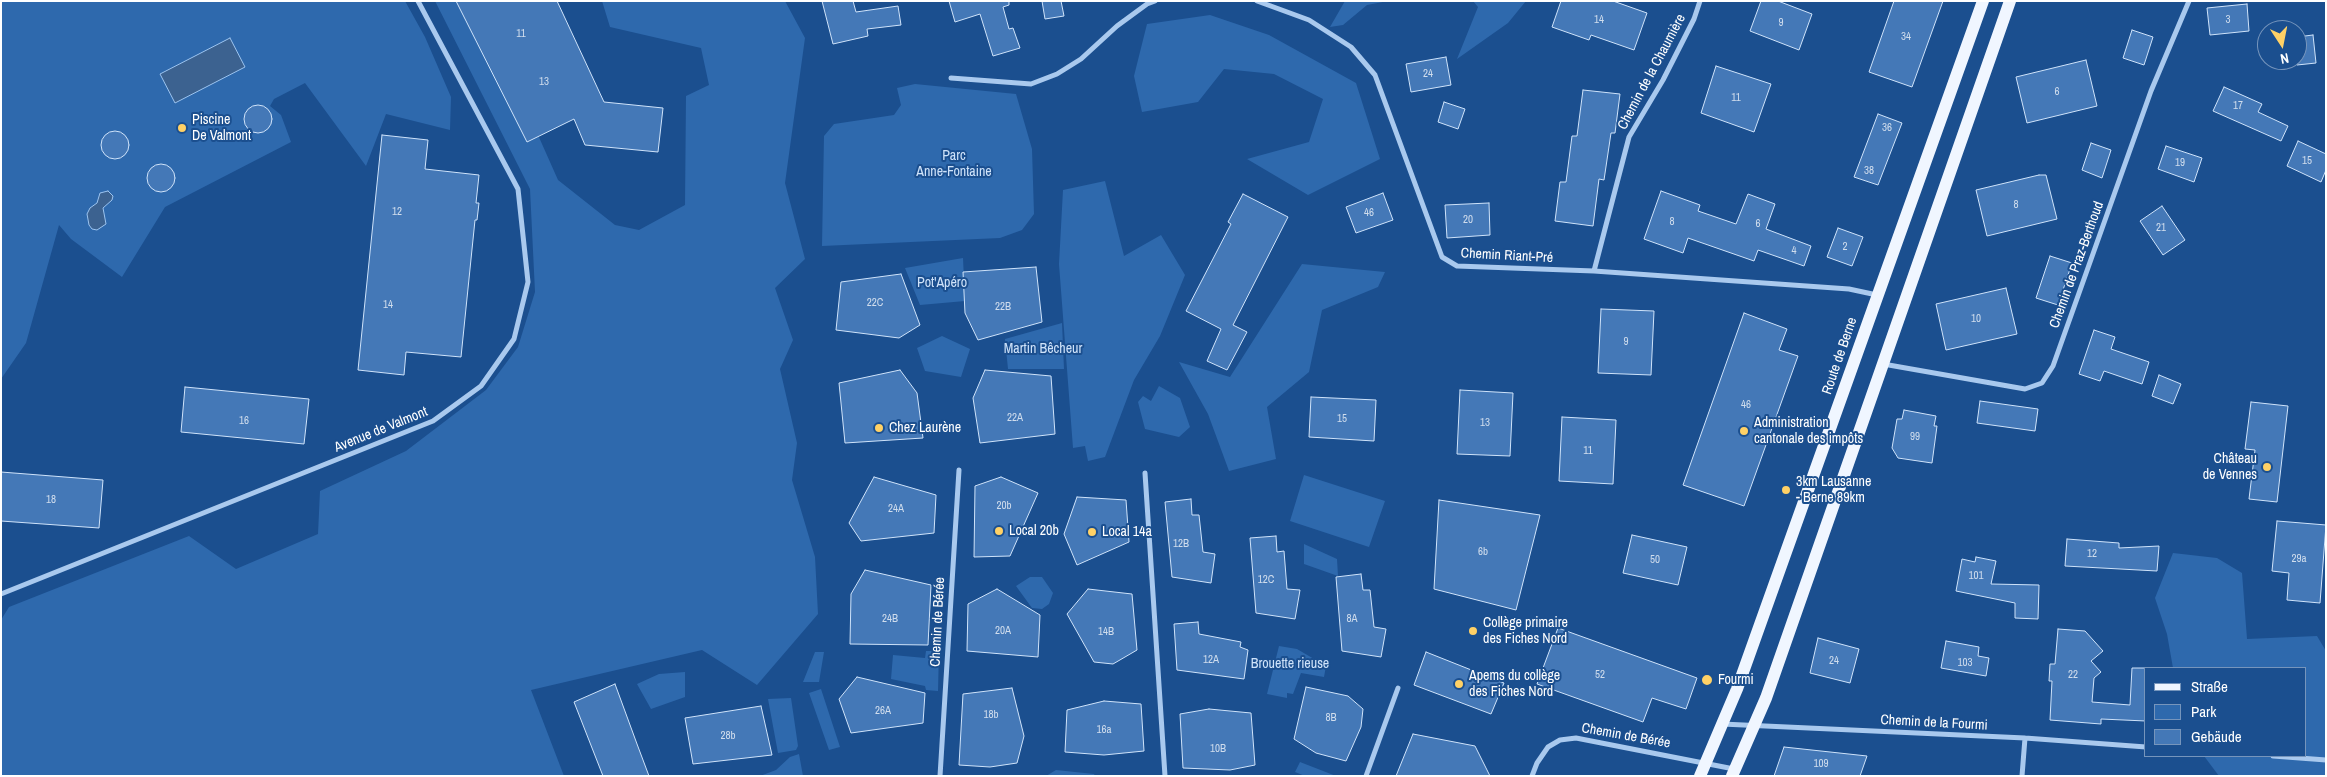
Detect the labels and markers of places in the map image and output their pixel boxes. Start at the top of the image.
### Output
place label: Piscine De Valmont [192,112,251,144]
marker: Piscine De Valmont [176,122,188,134]
place label: Administration cantonale des impôts [1754,415,1863,448]
place label: Chez Laurène [889,420,961,436]
marker: Chez Laurène [873,422,885,434]
marker: Administration cantonale des impôts [1738,425,1750,437]
place label: Château de Vennes [2203,451,2257,484]
marker: Château de Vennes [2261,461,2273,473]
place label: 3km Lausanne - Berne 89km [1796,474,1871,507]
marker: 3km Lausanne - Berne 89km [1780,484,1792,496]
place label: Local 20b [1009,523,1059,539]
place label: Local 14a [1102,524,1152,540]
marker: Local 20b [993,525,1005,537]
marker: Local 14a [1086,526,1098,538]
place label: Collège primaire des Fiches Nord [1483,615,1568,648]
marker: Collège primaire des Fiches Nord [1467,625,1479,637]
place label: Apems du collège des Fiches Nord [1469,668,1560,700]
place label: Fourmi [1718,672,1754,688]
marker: Fourmi [1700,673,1714,687]
marker: Apems du collège des Fiches Nord [1453,678,1465,690]

